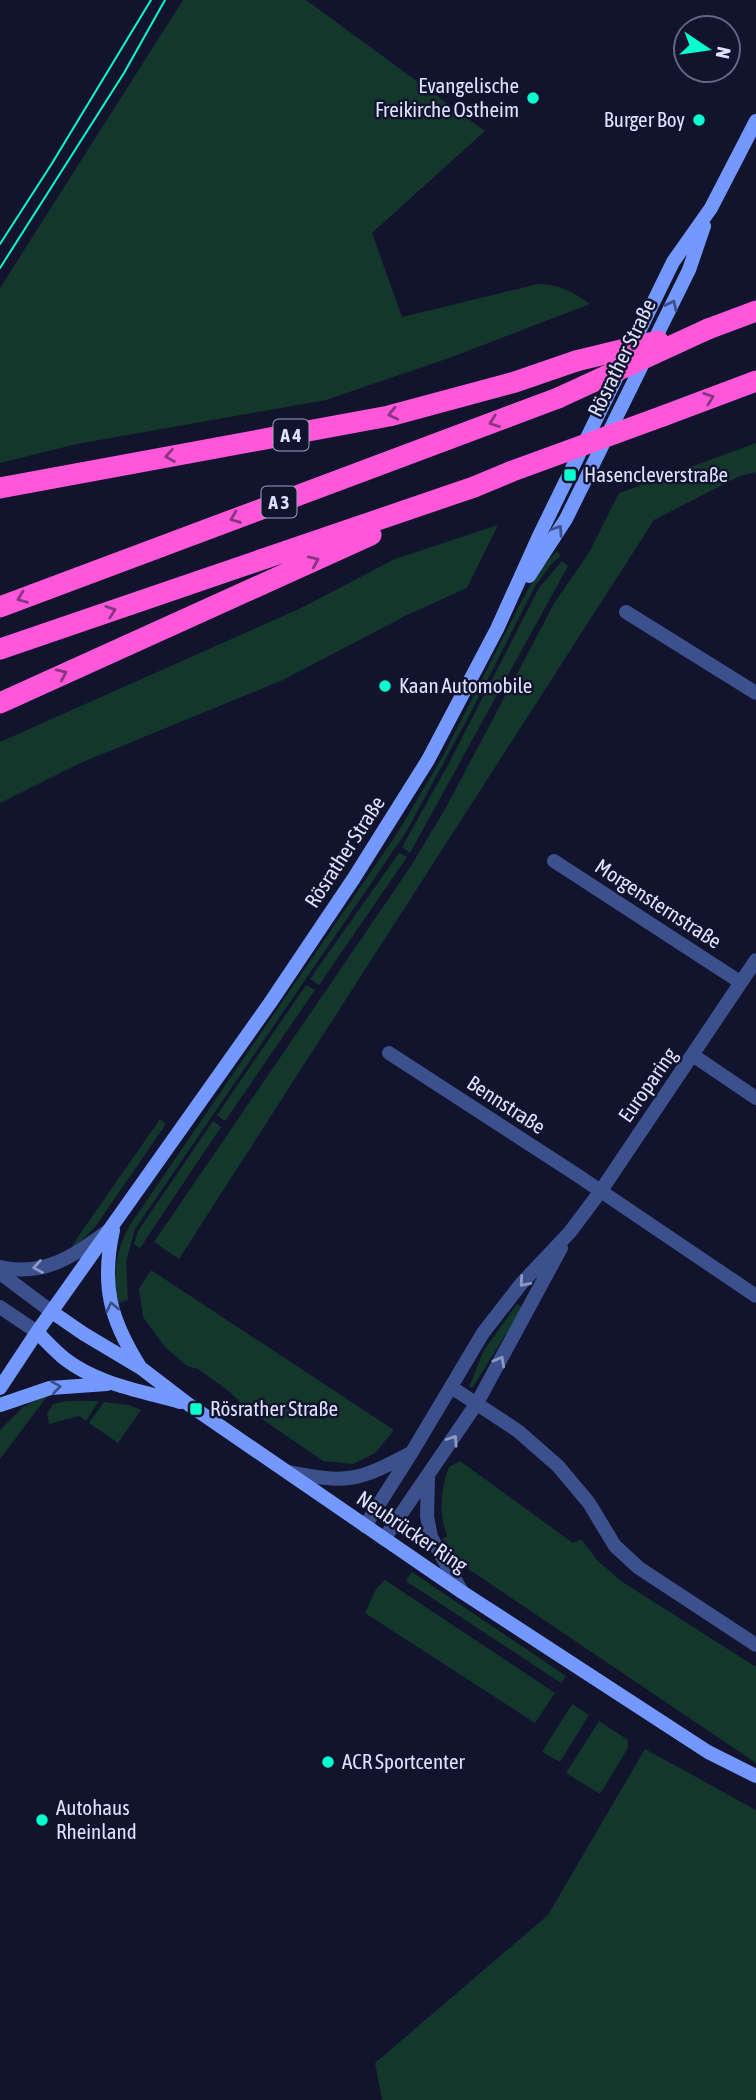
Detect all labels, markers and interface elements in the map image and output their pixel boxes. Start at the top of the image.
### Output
north arrow [672,14,742,84]
text: N [712,45,736,61]
place label: Evangelische Freikirche Ostheim [375,73,519,121]
marker: Evangelische Freikirche Ostheim [525,90,541,106]
place label: Burger Boy [604,107,685,131]
marker: Burger Boy [691,112,707,128]
street label: Rösrather Straße [582,295,660,420]
one-way arrow [664,300,678,312]
one-way arrow [703,392,715,406]
one-way arrow [387,406,399,421]
one-way arrow [488,413,500,427]
road number: A 4 [274,420,308,450]
one-way arrow [164,448,176,463]
place label: Hasencleverstraße [584,462,728,486]
marker: Hasencleverstraße [562,467,578,483]
road number: A 3 [262,486,296,517]
one-way arrow [229,510,241,524]
one-way arrow [550,524,563,537]
one-way arrow [307,555,319,569]
one-way arrow [17,590,29,604]
one-way arrow [104,605,117,619]
one-way arrow [55,668,67,682]
place label: Kaan Automobile [399,673,532,697]
marker: Kaan Automobile [377,678,393,694]
street label: Rösrather Straße [299,791,389,912]
street label: Morgensternstraße [591,854,726,953]
street label: Europaring [613,1043,681,1126]
street label: Bennstraße [463,1070,550,1138]
one-way arrow [32,1259,44,1274]
one-way arrow [520,1273,532,1286]
one-way arrow [106,1301,121,1313]
one-way arrow [492,1356,505,1368]
one-way arrow [50,1380,62,1395]
place label: Rösrather Straße [210,1396,338,1420]
marker: Rösrather Straße [188,1401,204,1417]
one-way arrow [445,1435,457,1448]
street label: Neubrücker Ring [353,1485,472,1577]
place label: ACR Sportcenter [342,1749,465,1773]
marker: ACR Sportcenter [320,1754,336,1770]
place label: Autohaus Rheinland [56,1795,137,1843]
marker: Autohaus Rheinland [34,1812,50,1828]

